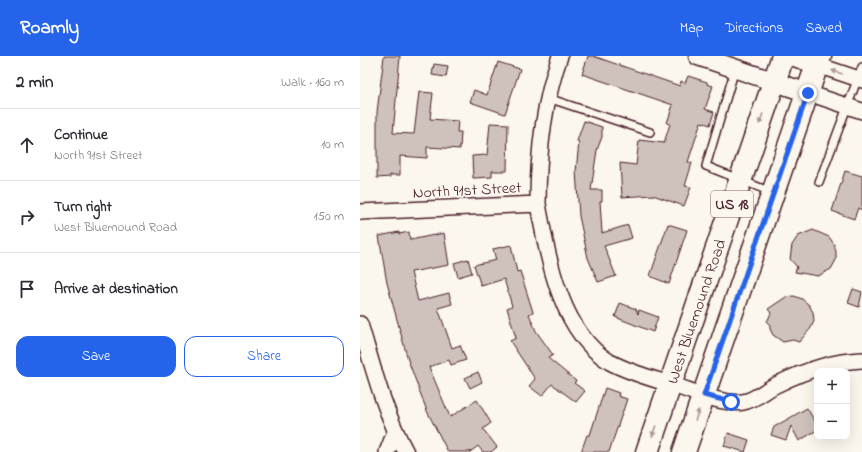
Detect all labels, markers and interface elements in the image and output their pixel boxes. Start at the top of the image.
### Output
text: Roamly [20,15,79,42]
text: Map [680,18,703,39]
text: Directions [725,18,783,39]
text: Saved [805,18,842,39]
one-way arrow [831,69,843,75]
text: 2 min [16,70,53,95]
text: Walk · 160 m [281,73,344,92]
route end [799,84,817,102]
one-way arrow [758,113,764,125]
text: Continue [54,124,108,146]
icon: ahead [16,134,38,156]
text: 10 m [321,135,344,154]
text: North 91st Street [54,146,142,165]
street label: North 91st Street [412,176,523,206]
road number: US 18 [711,191,753,217]
text: Turn right [54,196,112,218]
icon: right [16,206,38,228]
text: 150 m [313,207,344,226]
text: West Bluemound Road [54,218,177,237]
street label: West Bluemound Road [661,236,733,387]
icon: arrive [16,278,38,300]
text: Arrive at destination [54,278,178,300]
button: Save [16,336,176,377]
button: Share [184,336,344,377]
map controls [814,368,850,440]
button: + [814,368,850,404]
route start [722,393,740,411]
button: − [814,404,850,440]
one-way arrow [694,409,700,421]
one-way arrow [651,426,657,438]

